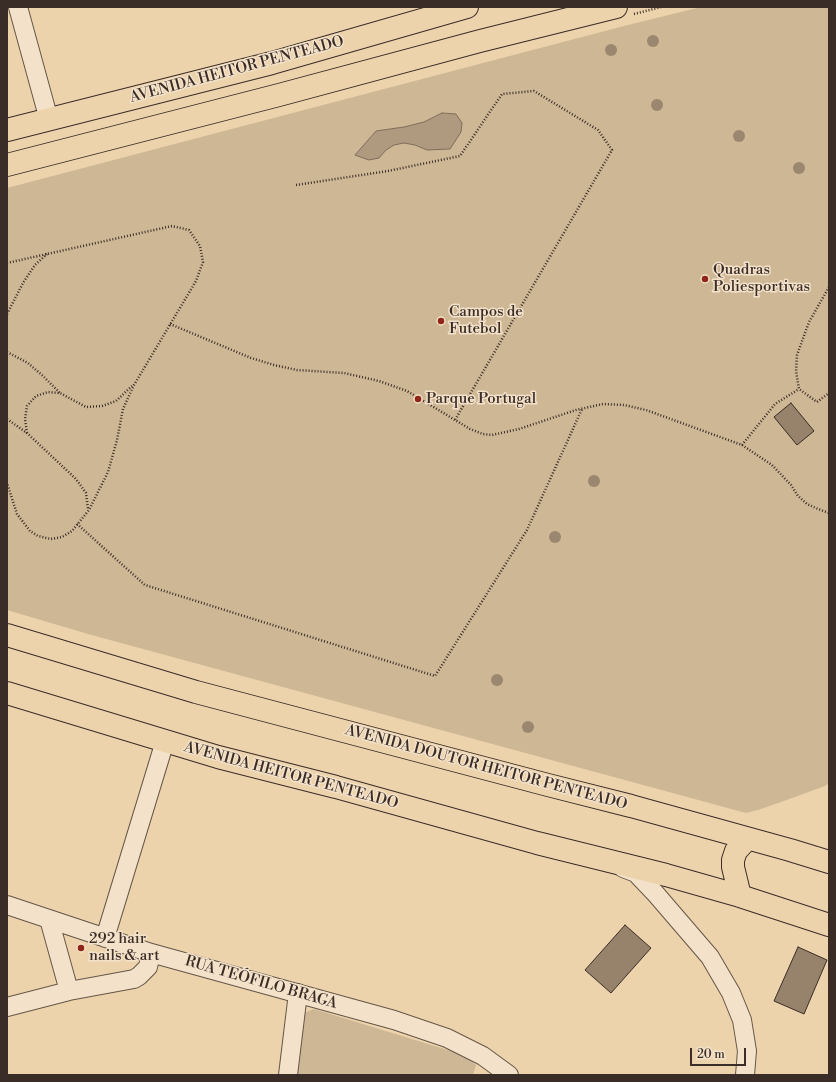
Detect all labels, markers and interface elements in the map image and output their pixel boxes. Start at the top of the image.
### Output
street label: AVENIDA HEITOR PENTEADO [128,33,346,107]
place label: Quadras Poliesportivas [713,261,810,296]
marker: Quadras Poliesportivas [700,274,710,284]
place label: Campos de Futebol [449,303,523,338]
marker: Campos de Futebol [436,316,446,326]
place label: Parque Portugal [426,390,536,408]
marker: Parque Portugal [413,394,423,404]
street label: AVENIDA DOUTOR HEITOR PENTEADO [343,722,629,814]
street label: AVENIDA HEITOR PENTEADO [182,739,400,813]
place label: 292 hair nails & art [89,930,159,965]
marker: 292 hair nails & art [76,943,86,953]
street label: RUA TEÓFILO BRAGA [183,953,339,1013]
scale bar [692,1040,748,1066]
text: 20 m [697,1047,725,1062]

